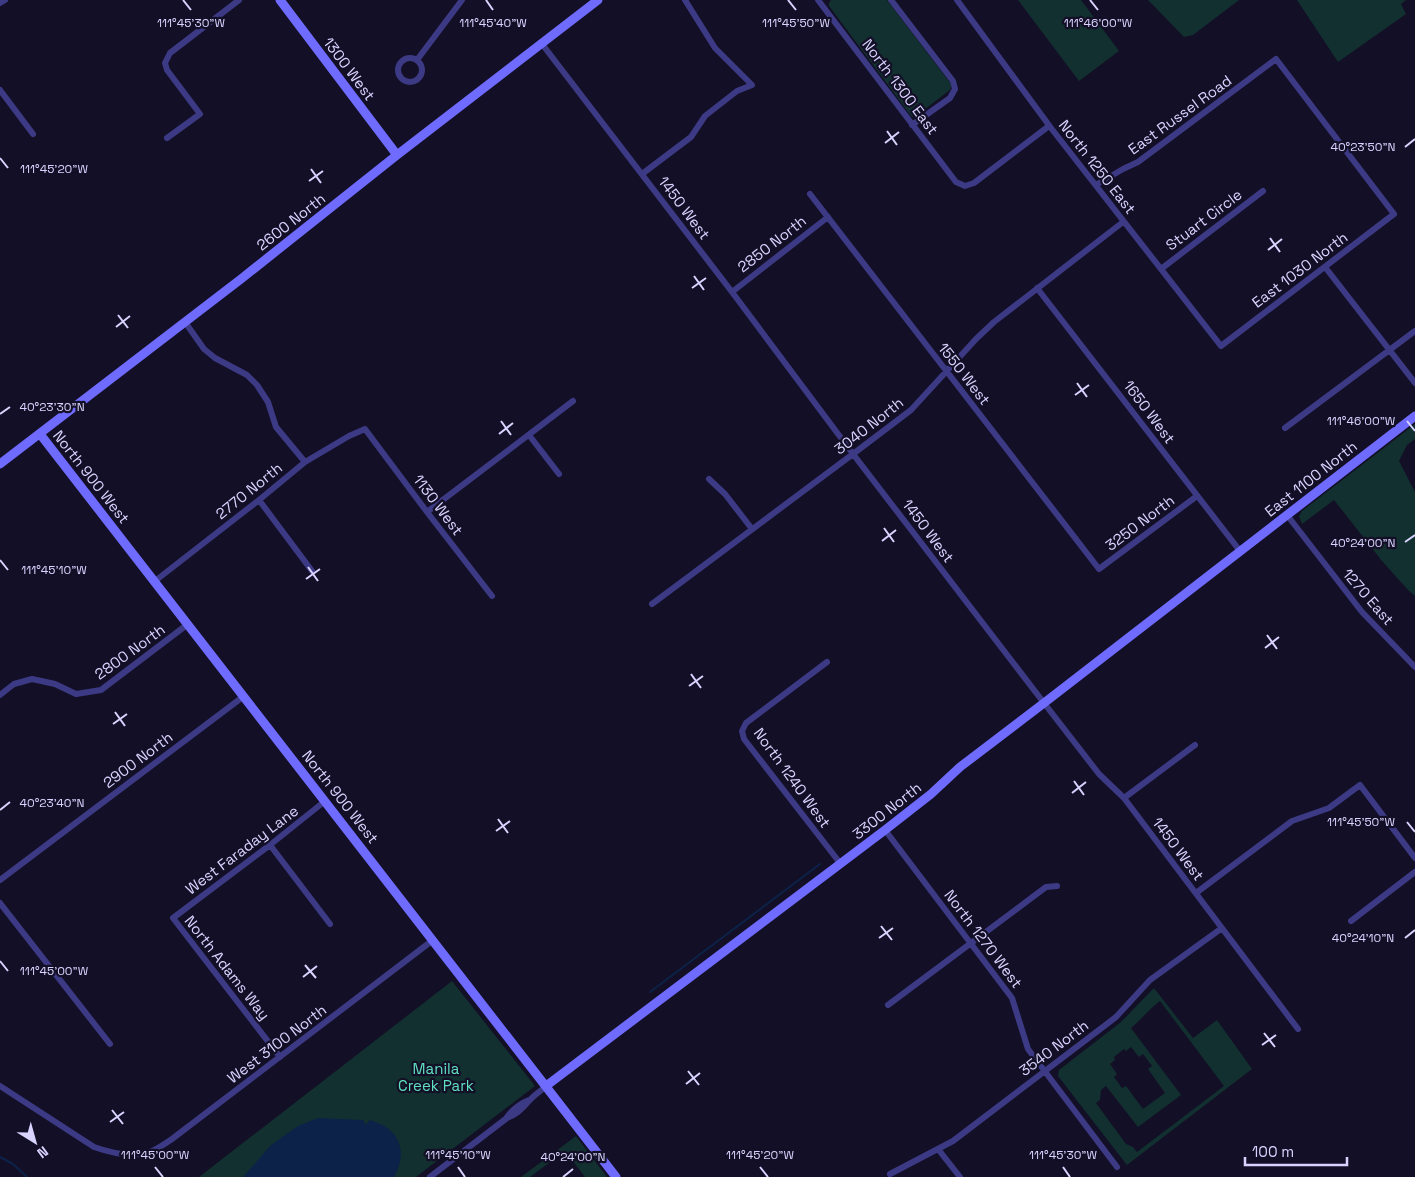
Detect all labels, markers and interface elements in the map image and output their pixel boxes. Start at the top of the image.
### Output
text: 111°45'30"W [157,15,225,31]
text: 111°45'40"W [459,15,527,31]
text: 111°45'50"W [762,15,830,31]
text: 111°46'00"W [1064,15,1133,31]
street label: 1300 West [319,33,380,104]
street label: North 1300 East [858,35,943,138]
street label: East Russel Road [1124,71,1235,158]
street label: North 1250 East [1055,116,1140,218]
text: 40°23'50"N [1330,139,1396,155]
text: 111°45'20"W [20,161,88,177]
street label: 1450 West [654,172,714,243]
street label: Stuart Circle [1162,185,1246,254]
street label: 2600 North [252,189,329,254]
street label: 2850 North [734,211,810,276]
street label: East 1030 North [1248,227,1351,312]
street label: 1550 West [934,339,995,409]
street label: 1650 West [1119,376,1179,447]
street label: 3040 North [830,393,907,458]
text: 40°23'30"N [19,399,85,415]
text: 111°46'00"W [1327,413,1396,429]
street label: North 900 West [49,426,134,527]
street label: East 1100 North [1261,437,1361,521]
street label: 2770 North [212,458,286,523]
street label: 1130 West [409,470,468,539]
street label: 3250 North [1101,490,1178,555]
street label: 1450 West [898,495,958,566]
text: 40°24'00"N [1330,535,1396,551]
text: 111°45'10"W [21,562,87,578]
street label: 1270 East [1339,565,1398,629]
street label: 2800 North [91,620,169,684]
street label: North 1240 West [750,724,835,831]
street label: 2900 North [99,727,176,792]
street label: North 900 West [298,746,383,847]
street label: 3300 North [848,778,925,843]
text: 40°23'40"N [20,795,84,811]
street label: West Faraday Lane [181,801,302,898]
street label: 1450 West [1148,813,1208,884]
text: 111°45'50"W [1327,814,1395,830]
street label: North 1270 West [940,886,1027,992]
street label: North Adams Way [181,912,274,1024]
text: 40°24'10"N [1332,930,1394,946]
text: 111°45'00"W [20,963,89,979]
street label: West 3100 North [223,1000,330,1087]
street label: 3540 North [1015,1015,1092,1080]
park label: Manila Creek Park [398,1059,474,1095]
north arrow [10,1117,60,1167]
scale bar [1245,1134,1348,1166]
text: N [34,1142,52,1162]
text: 100 m [1252,1142,1294,1161]
text: 111°45'00"W [121,1147,190,1163]
text: 111°45'10"W [425,1147,491,1163]
text: 111°45'20"W [726,1147,794,1163]
text: 111°45'30"W [1029,1147,1097,1163]
text: 40°24'00"N [540,1149,606,1165]

